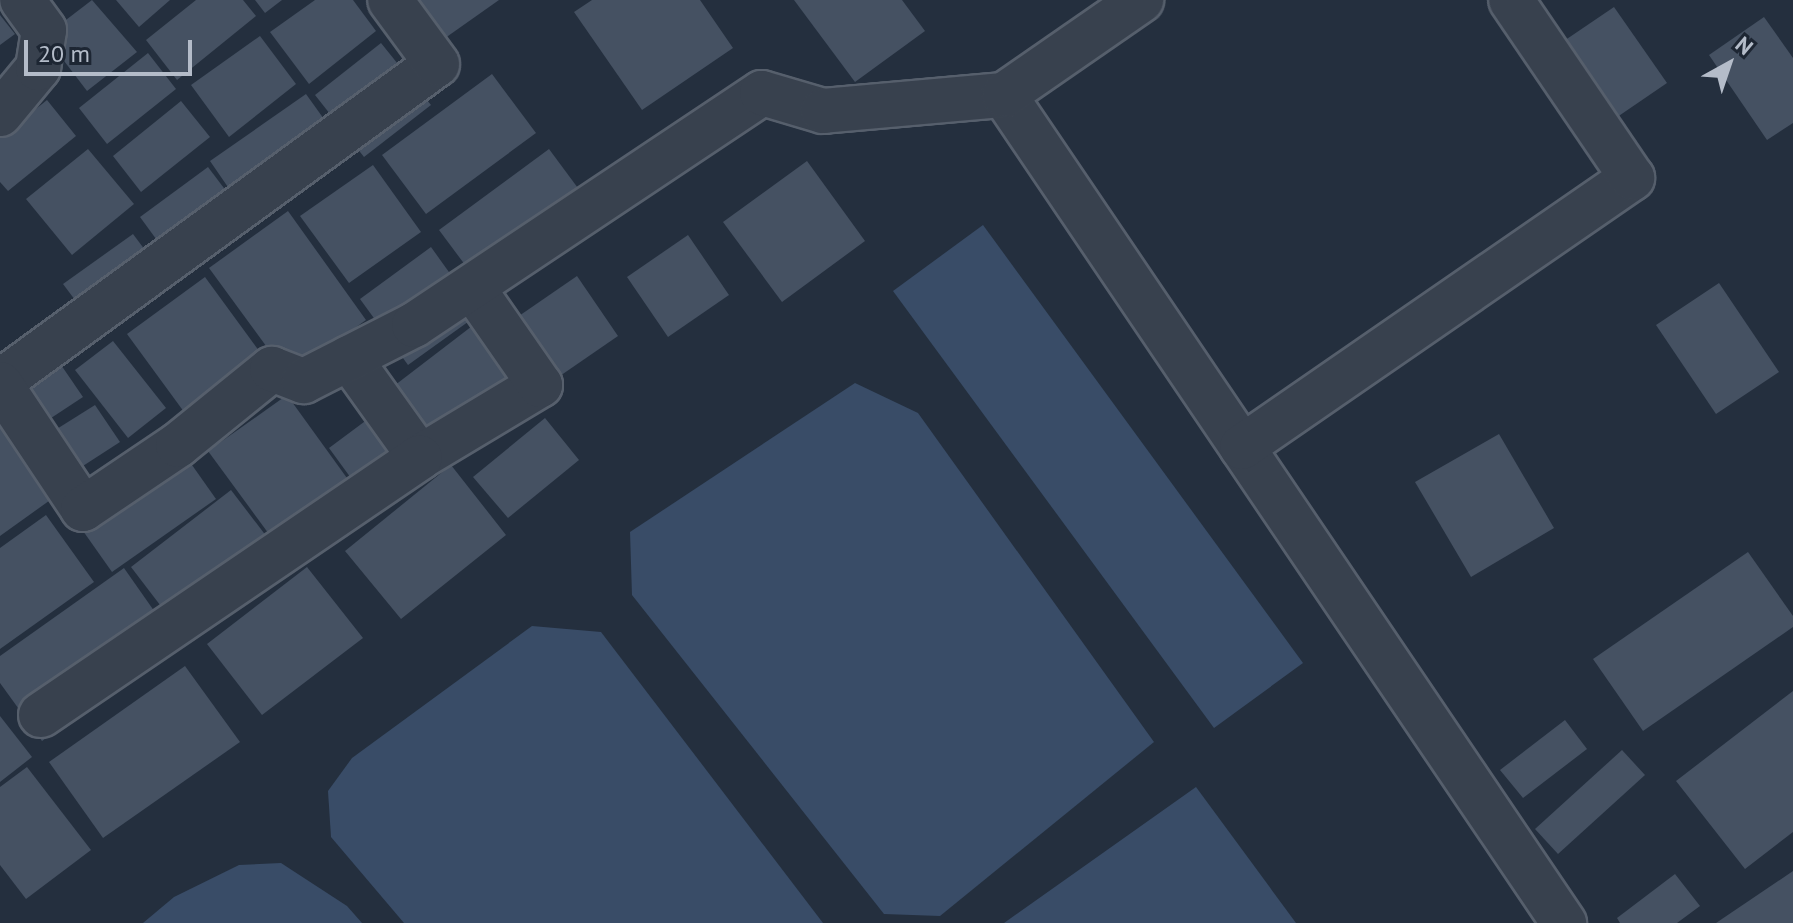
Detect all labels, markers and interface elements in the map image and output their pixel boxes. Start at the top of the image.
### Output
scale bar [28,24,196,74]
north arrow [1689,24,1769,104]
text: N [1730,30,1759,61]
text: 20 m [38,38,90,69]

